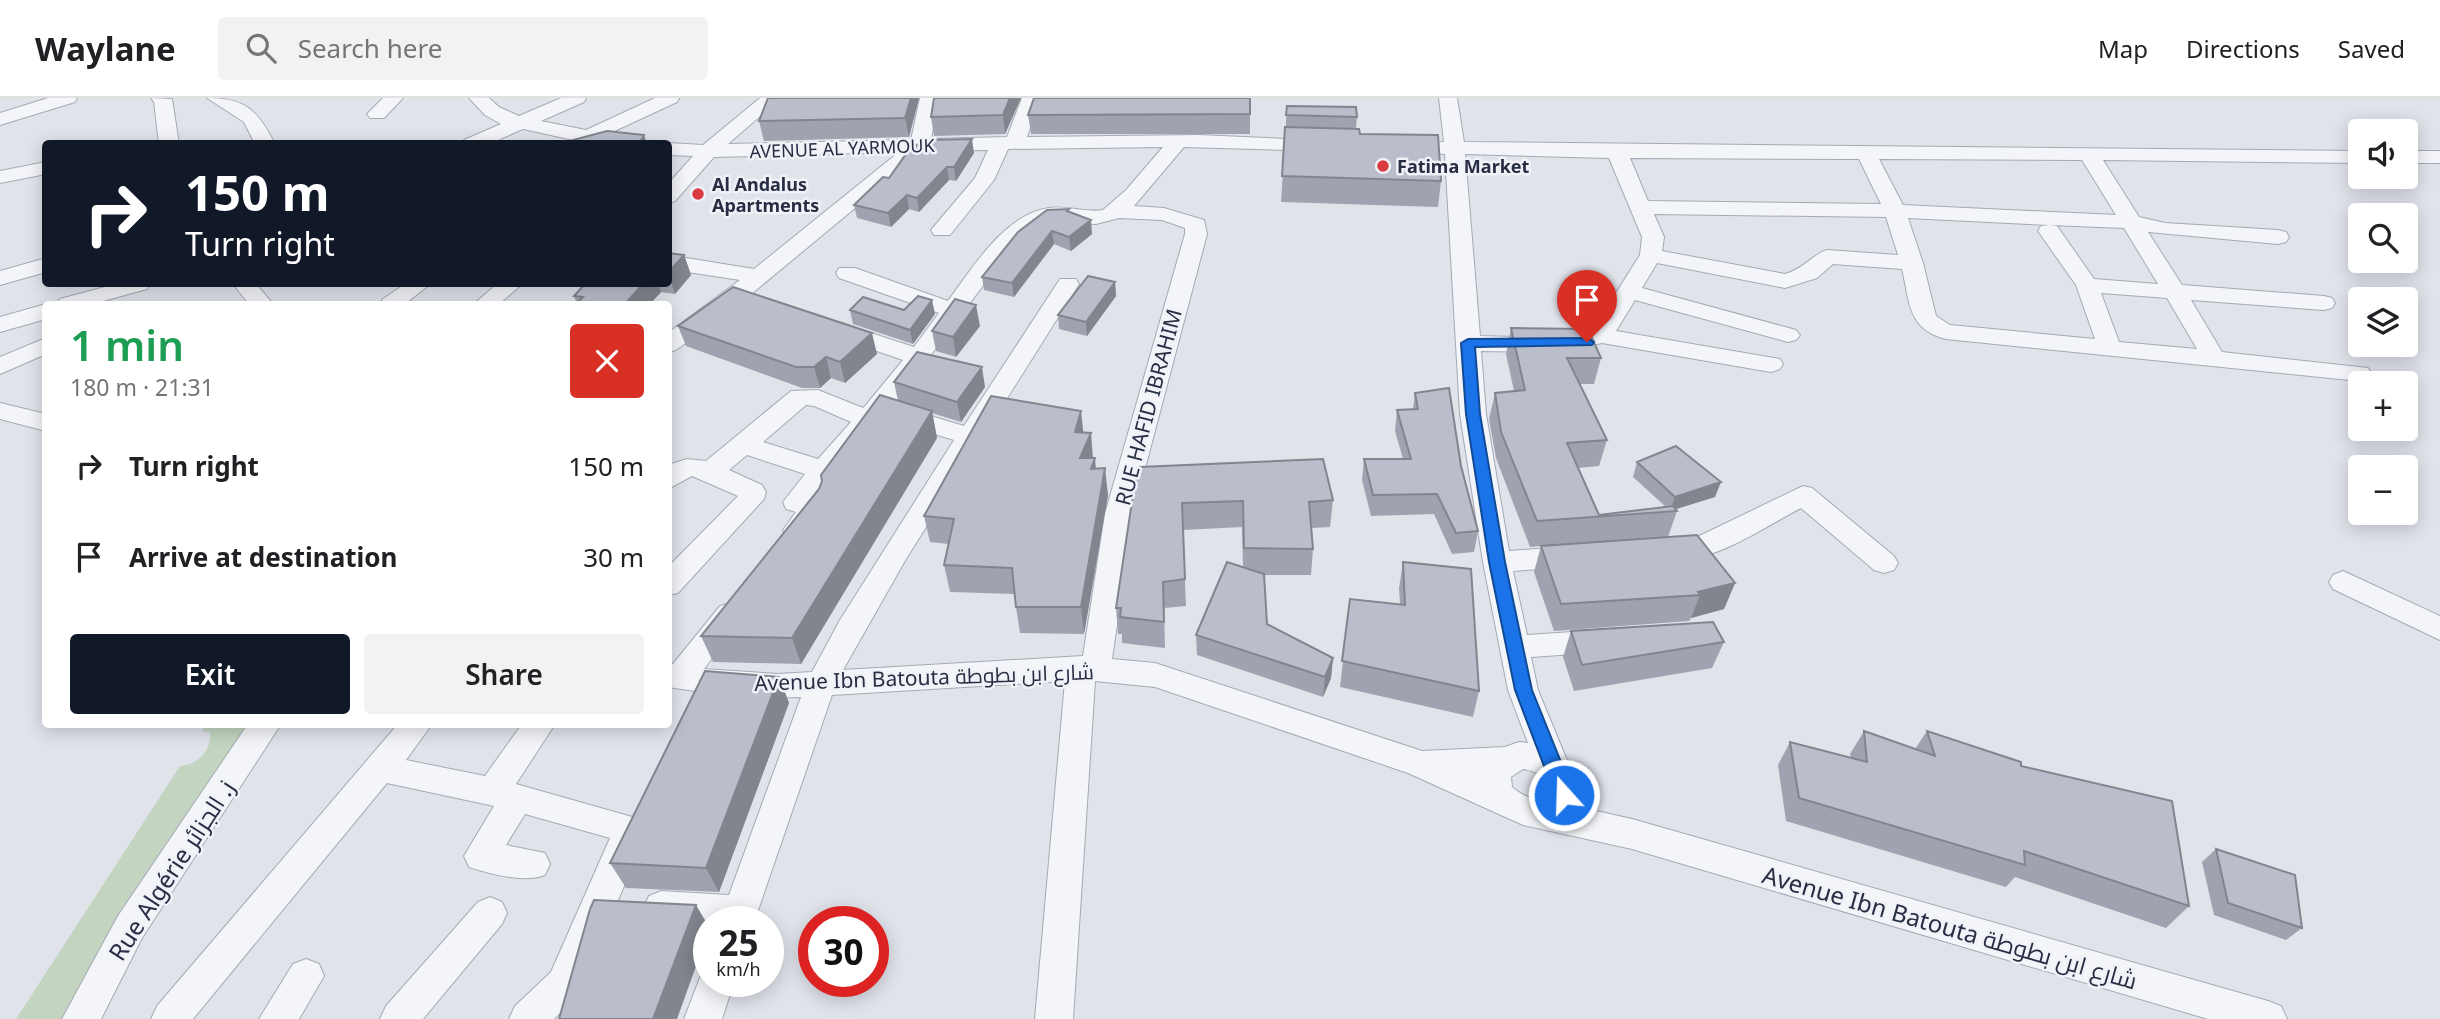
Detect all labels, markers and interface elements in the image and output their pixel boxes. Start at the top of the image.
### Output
search box [218,17,708,80]
text: Waylane [35,26,176,71]
icon: search [242,29,280,67]
text: Search here [298,30,442,66]
text: Map [2098,32,2148,65]
text: Directions [2186,32,2300,65]
text: Saved [2338,32,2405,65]
map controls [2348,119,2418,525]
button: sound [2348,119,2418,189]
street label: AVENUE AL YARMOUK [749,133,936,163]
place label: Fatima Market [1397,154,1530,178]
marker: Fatima Market [1375,158,1391,174]
text: 150 m [185,159,330,225]
icon: right [70,168,161,259]
place label: Al Andalus Apartments [712,172,819,217]
marker: Al Andalus Apartments [690,186,706,202]
button: search [2348,203,2418,273]
text: Turn right [185,222,335,265]
pin [1557,270,1617,342]
icon: arrive [1568,281,1606,319]
button: layers [2348,287,2418,357]
street label: RUE HAFID IBRAHIM [1108,306,1188,508]
text: 1 min [70,316,184,373]
button: close [570,324,644,398]
text: 180 m · 21:31 [70,371,214,403]
button: + [2348,371,2418,441]
icon: right [70,447,108,485]
text: Turn right [129,448,259,484]
text: 150 m [568,448,644,484]
button: − [2348,455,2418,525]
icon: arrive [70,538,108,576]
text: Arrive at destination [129,539,398,575]
text: 30 m [583,539,644,575]
button: Exit [70,634,350,714]
button: Share [364,634,644,714]
street label: Avenue Ibn Batouta شارع ابن بطوطة [754,657,1094,698]
position arrow [1527,758,1601,832]
street label: Rue Algérie ز. الجزائر [100,773,242,967]
street label: Avenue Ibn Batouta شارع ابن بطوطة [1758,858,2141,997]
speed limit sign: 30 [798,906,889,997]
text: 25 [718,919,759,966]
text: km/h [716,957,761,981]

